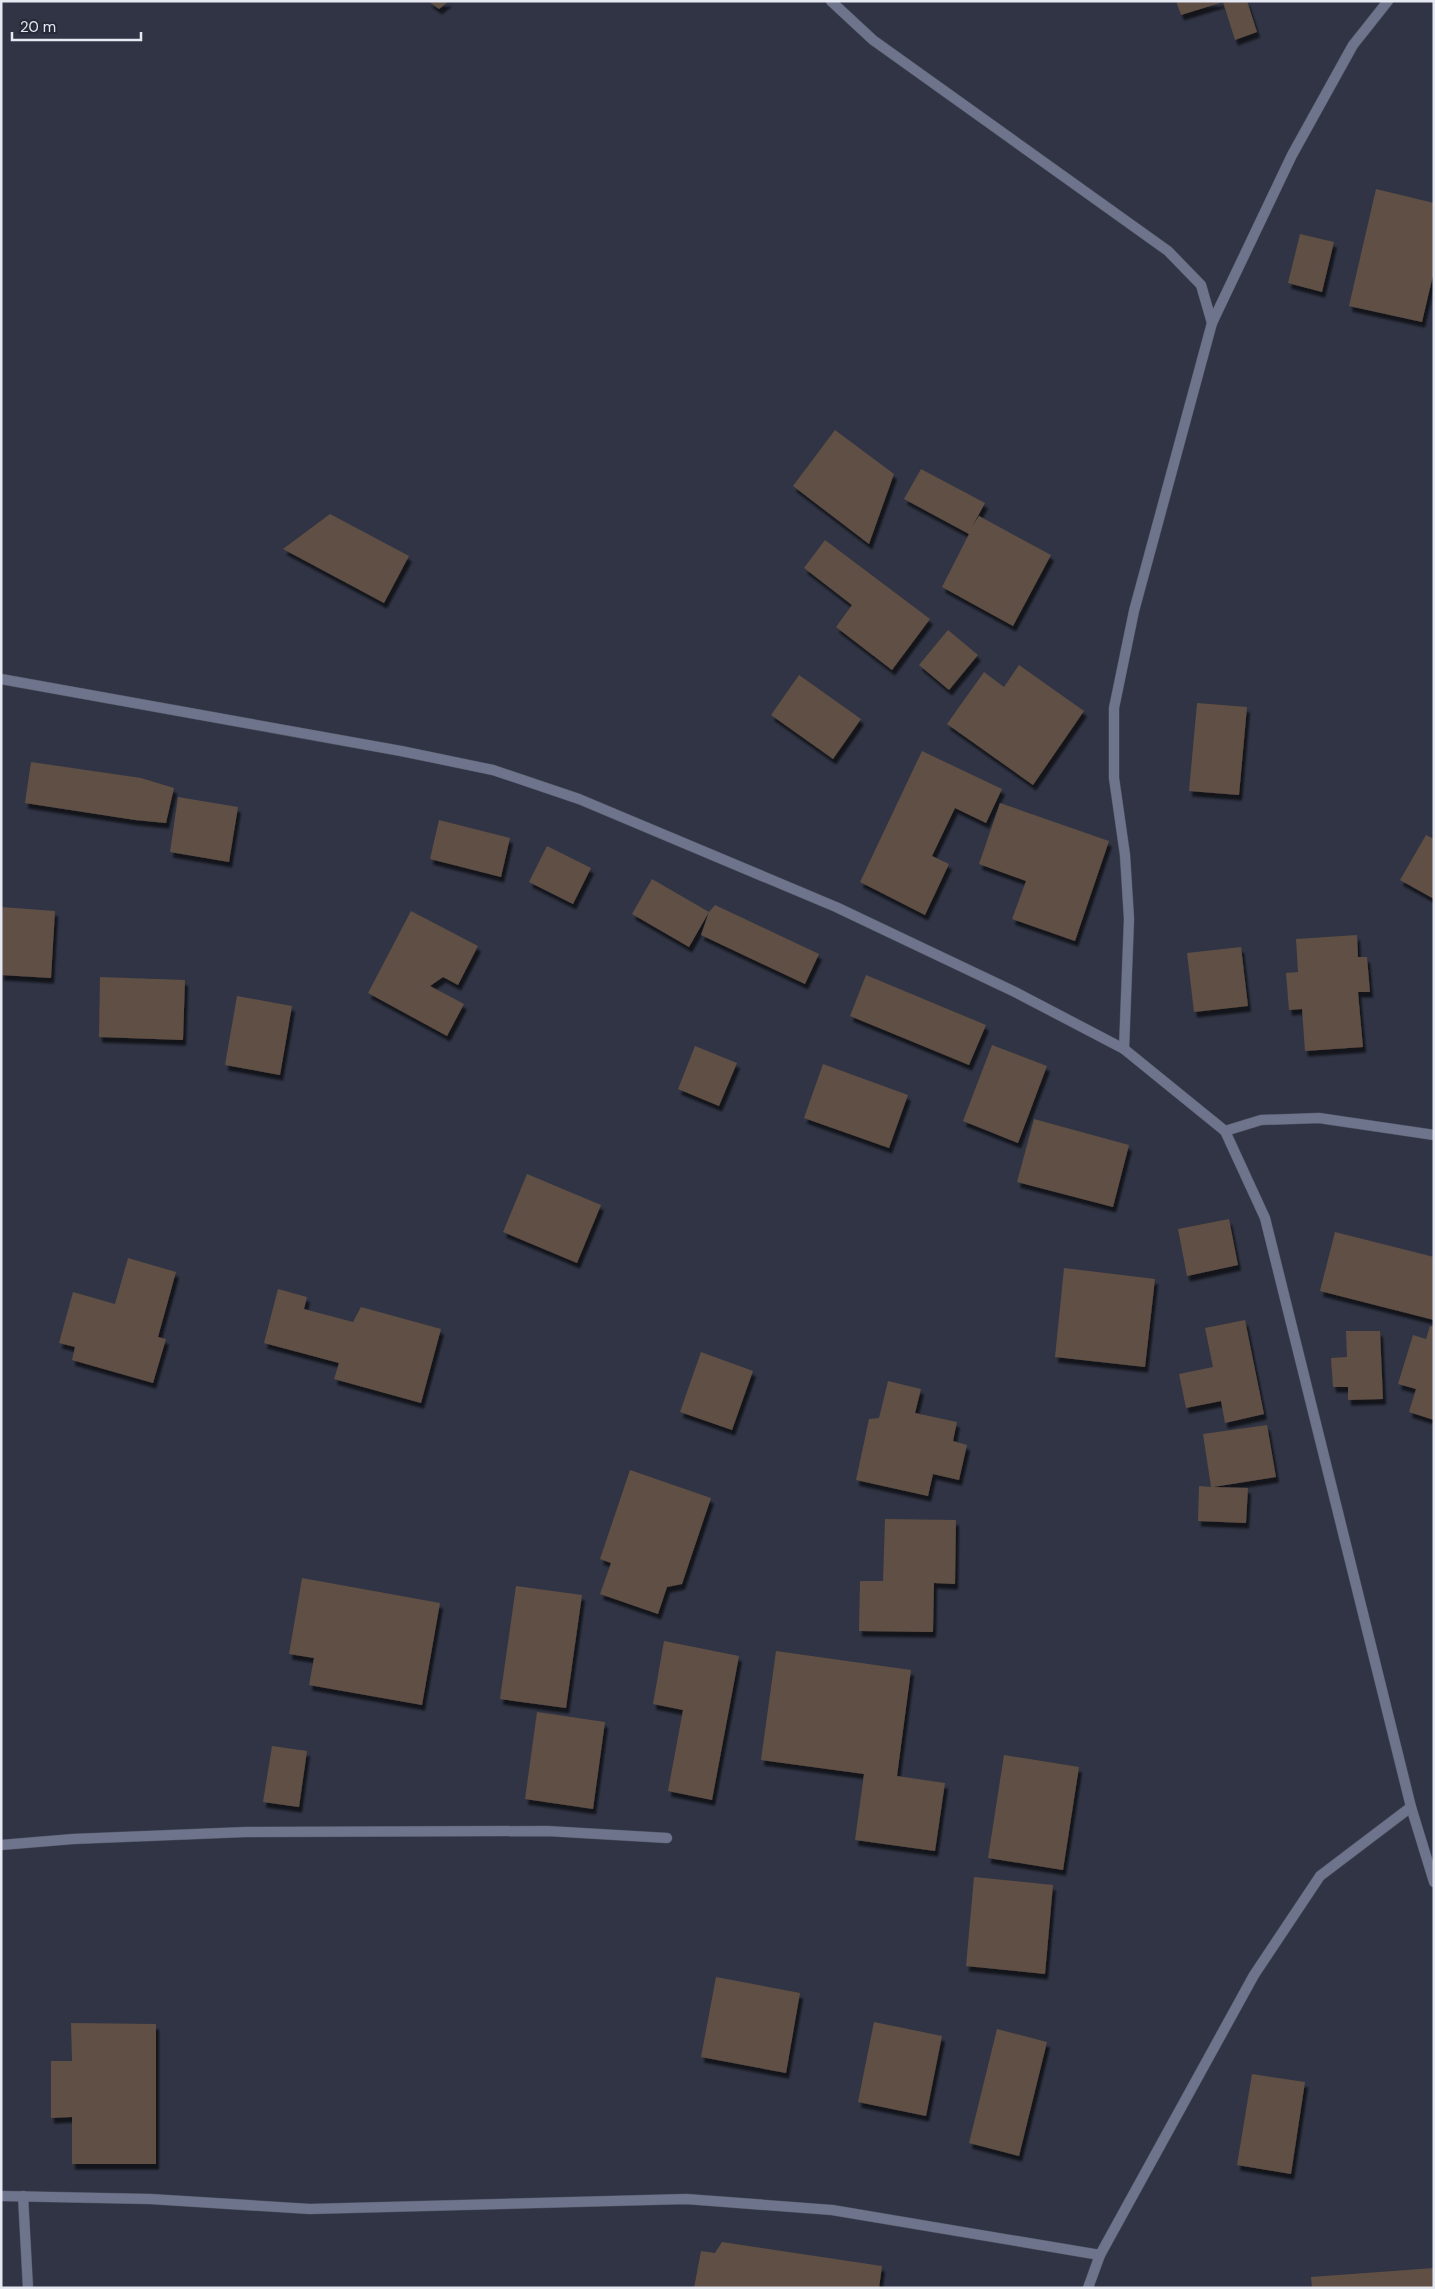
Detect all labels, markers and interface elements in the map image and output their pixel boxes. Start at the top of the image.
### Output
scale bar [12,10,141,42]
text: 20 m [20,17,56,37]

